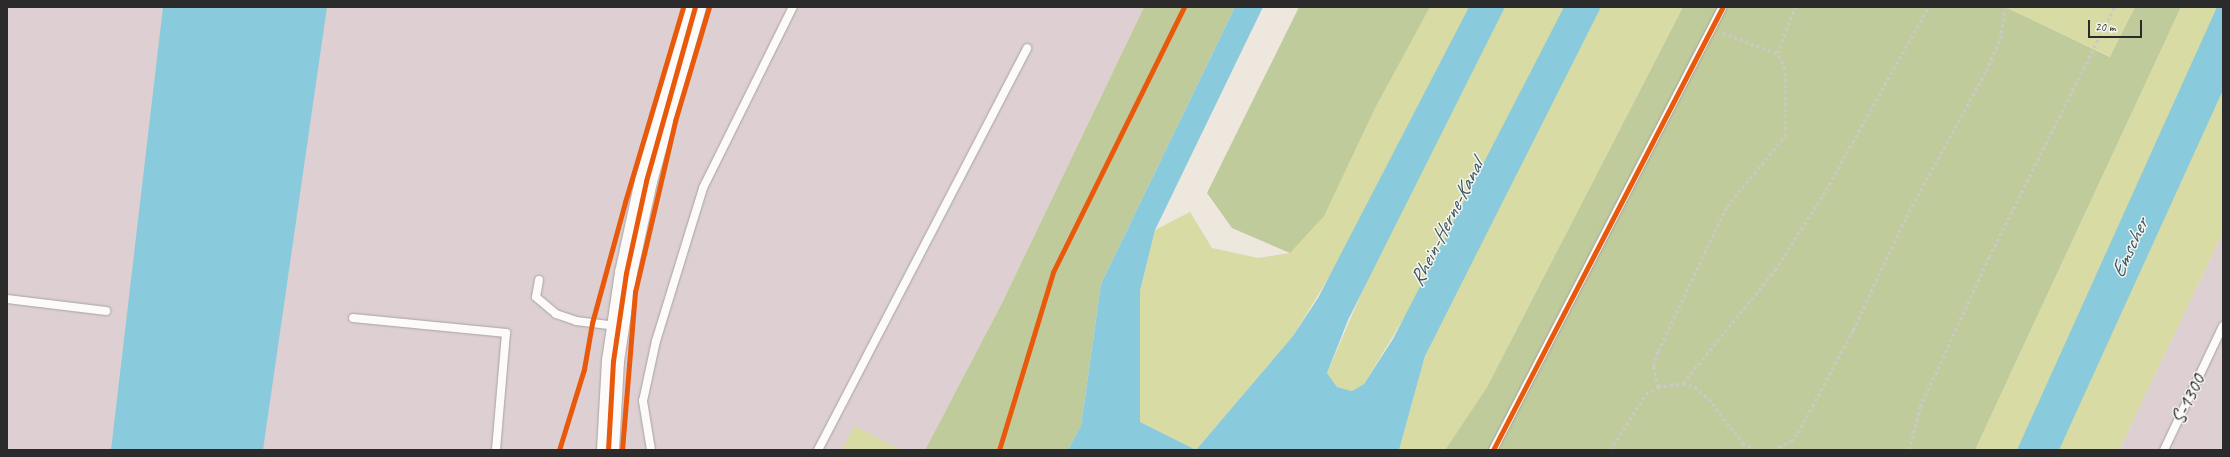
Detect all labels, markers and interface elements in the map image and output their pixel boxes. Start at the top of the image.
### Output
scale bar [2090,12,2144,38]
text: 20 m [2095,19,2115,35]
water label: Rhein-Herne-Kanal [1404,156,1488,290]
water label: Emscher [2104,215,2154,281]
street label: S-1300 [2166,370,2210,428]

